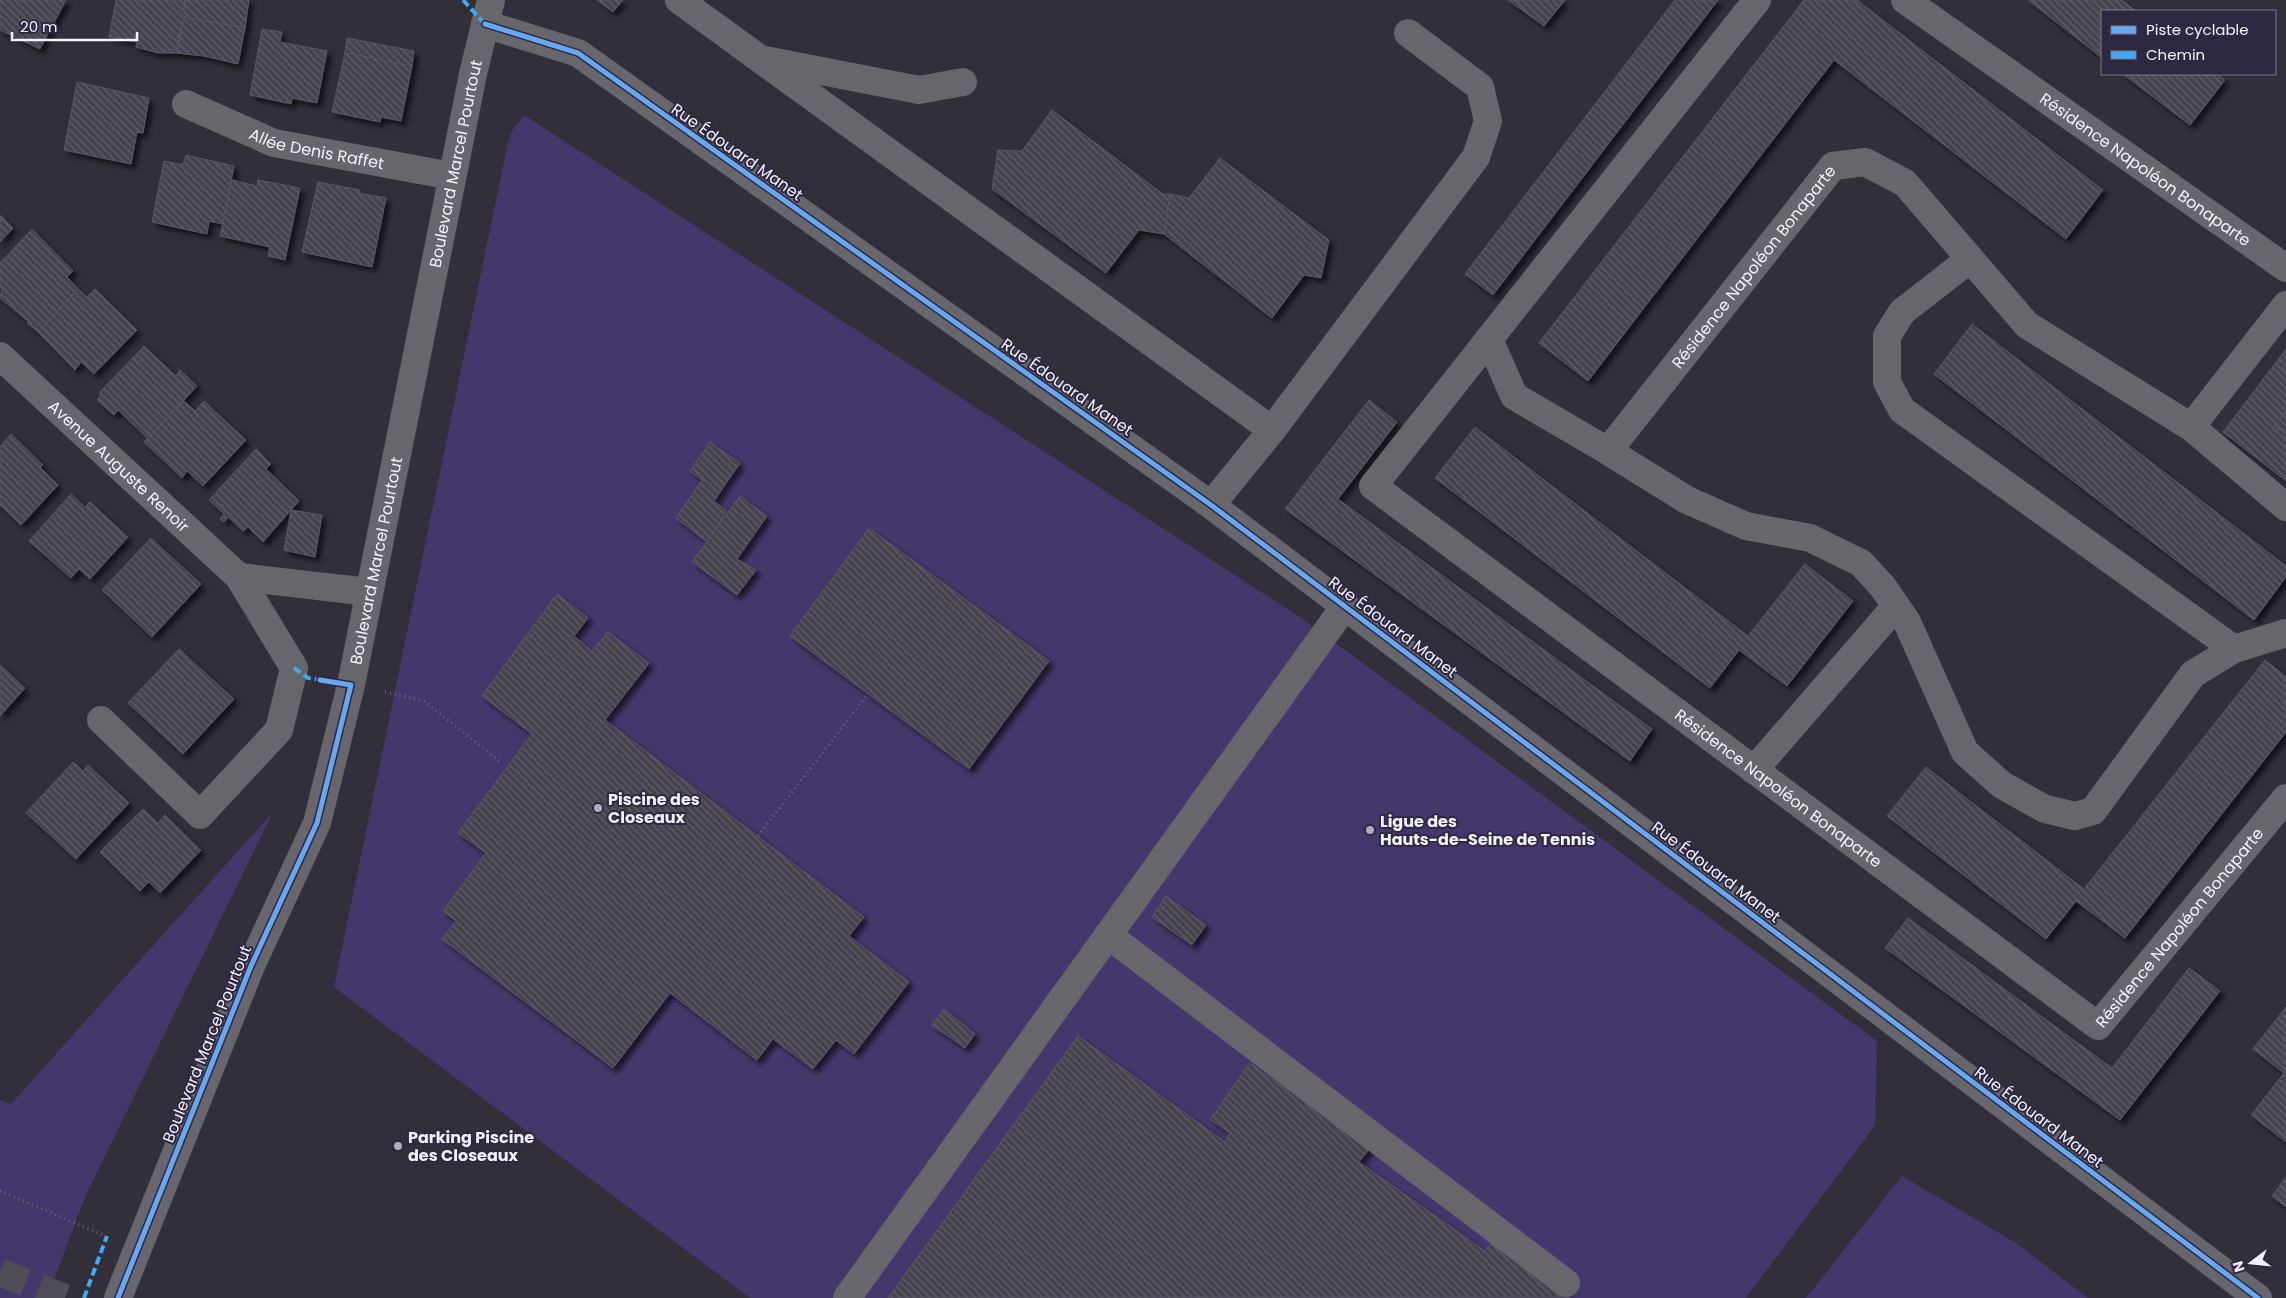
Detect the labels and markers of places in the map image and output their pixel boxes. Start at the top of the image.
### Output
place label: Piscine des Closeaux [608,788,700,829]
marker: Piscine des Closeaux [592,802,604,814]
place label: Ligue des Hauts-de-Seine de Tennis [1380,810,1595,851]
marker: Ligue des Hauts-de-Seine de Tennis [1364,824,1376,836]
place label: Parking Piscine des Closeaux [408,1126,534,1167]
marker: Parking Piscine des Closeaux [392,1140,404,1152]

